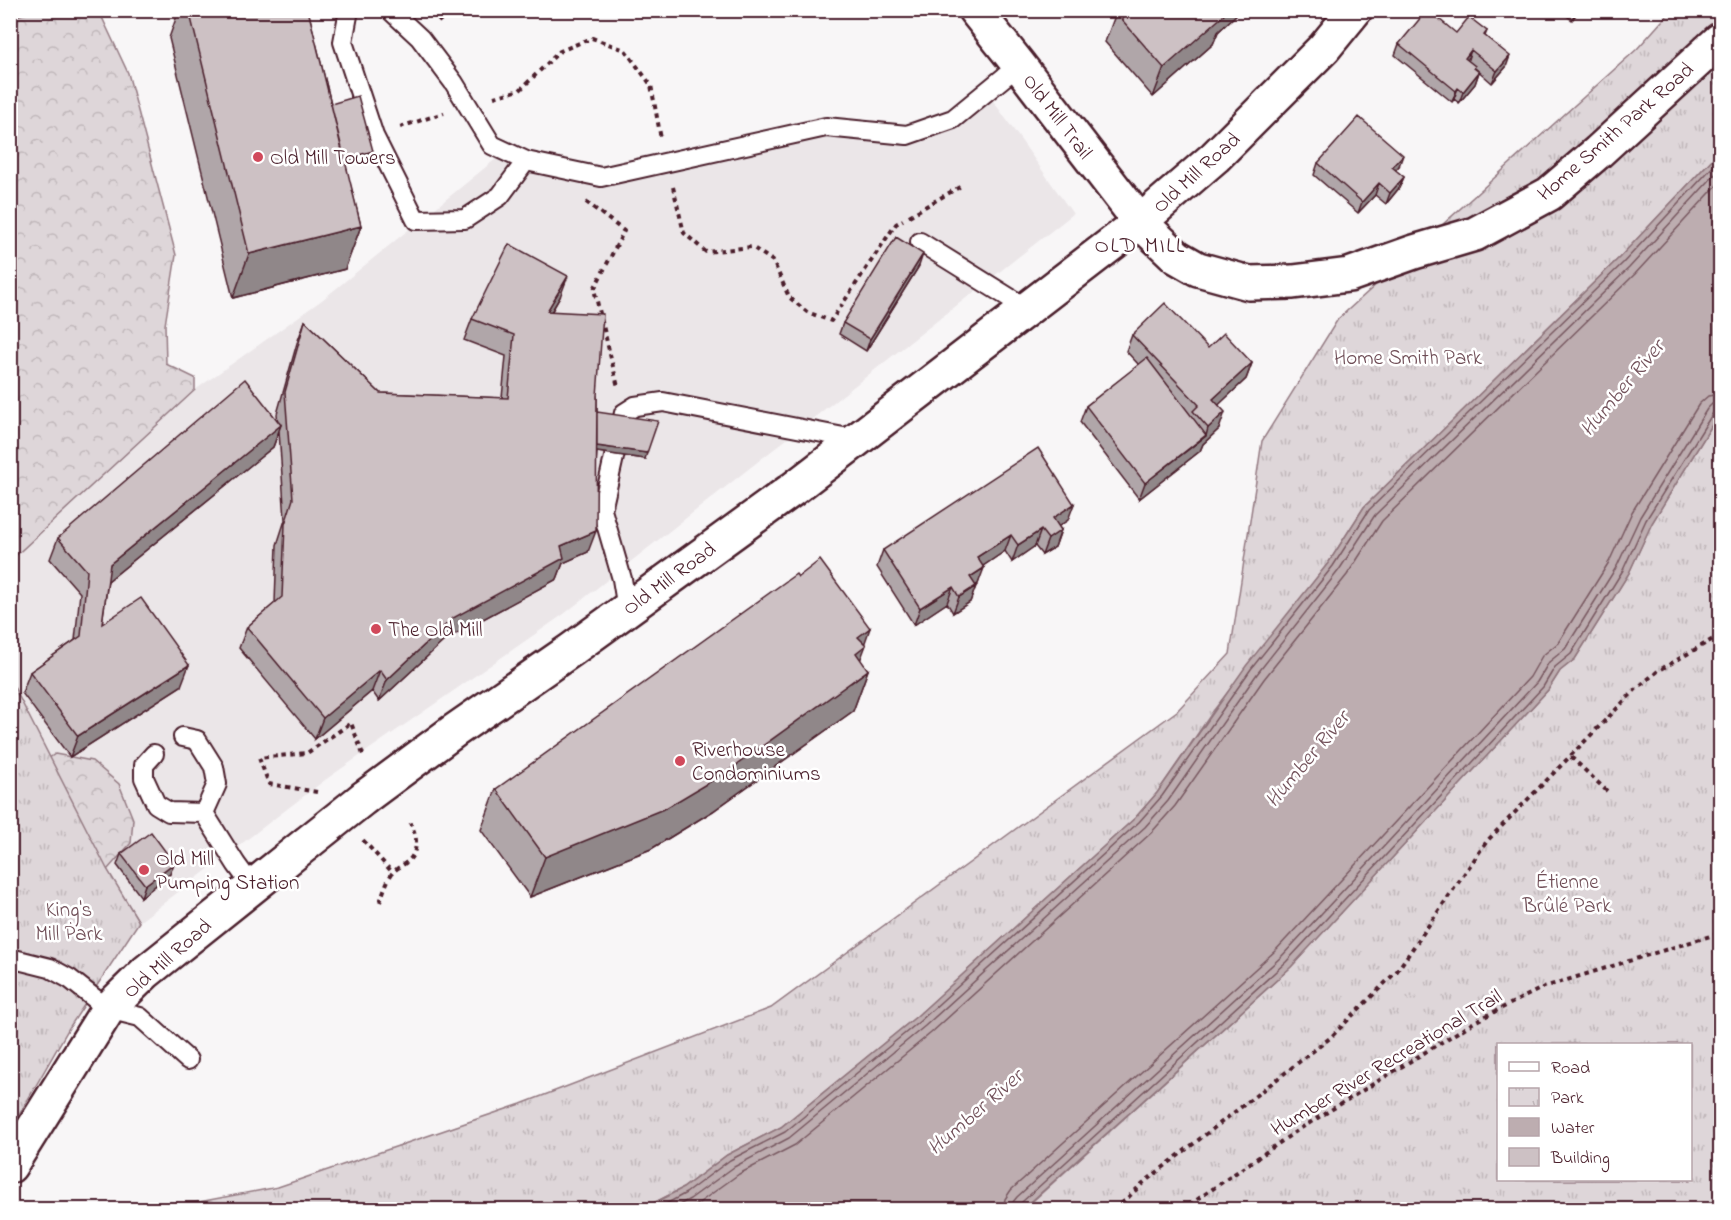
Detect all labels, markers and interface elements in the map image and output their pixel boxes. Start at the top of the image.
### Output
street label: Home Smith Park Road [1531,56,1701,209]
street label: Old Mill Trail [1014,68,1099,166]
street label: Old Mill Road [1147,126,1248,221]
place label: Old Mill Towers [270,144,396,174]
marker: Old Mill Towers [251,150,265,164]
district label: OLD MILL [1094,231,1186,263]
water label: Humber River [1573,331,1676,444]
park label: Home Smith Park [1334,344,1483,374]
street label: Old Mill Road [617,535,723,624]
place label: The Old Mill [388,616,483,646]
marker: The Old Mill [369,622,383,636]
water label: Humber River [1258,702,1361,815]
place label: Riverhouse Condominiums [692,736,821,790]
marker: Riverhouse Condominiums [673,754,687,768]
place label: Old Mill Pumping Station [156,845,299,901]
marker: Old Mill Pumping Station [137,863,151,877]
park label: Étienne Brûlé Park [1522,868,1612,922]
park label: King's Mill Park [36,896,103,950]
street label: Old Mill Road [117,912,219,1007]
street label: Humber River Recreational Trail [1266,983,1508,1145]
legend [1497,1043,1692,1181]
text: Road [1551,1056,1590,1082]
water label: Humber River [921,1060,1033,1164]
text: Park [1551,1086,1584,1112]
text: Water [1551,1116,1595,1142]
text: Building [1550,1146,1610,1173]

